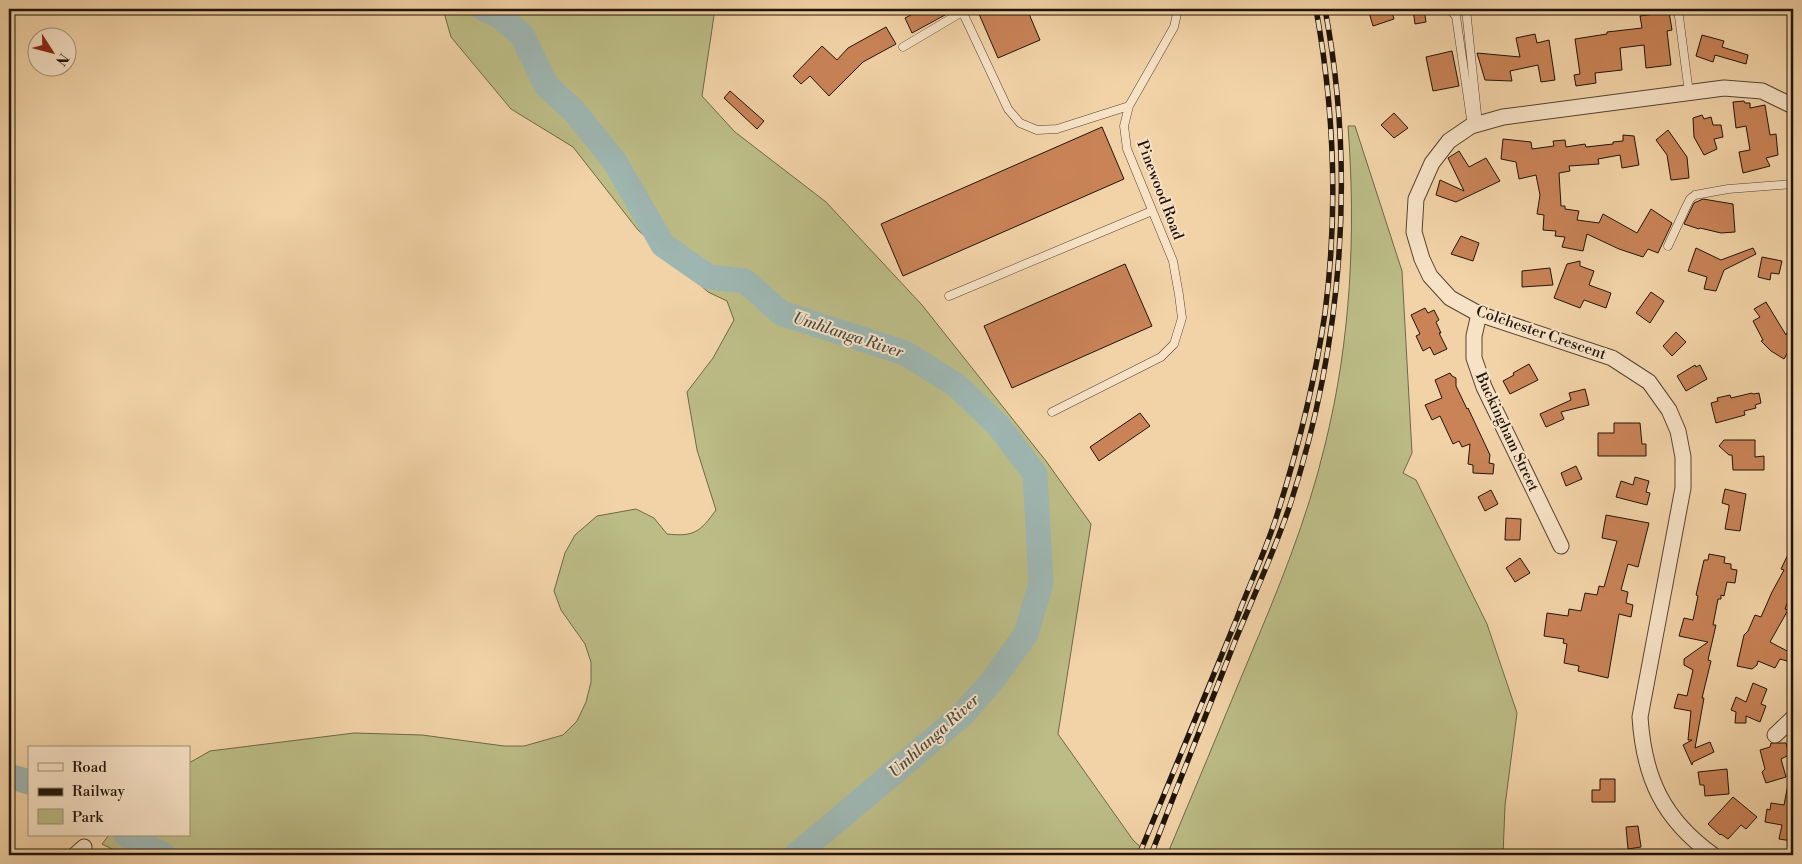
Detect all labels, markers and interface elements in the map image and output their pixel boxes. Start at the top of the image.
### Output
north arrow [28,28,78,78]
text: N [51,49,72,69]
street label: Pinewood Road [1132,138,1188,243]
street label: Colchester Crescent [1473,302,1609,364]
water label: Umhlanga River [790,308,907,363]
street label: Buckingham Street [1471,368,1543,495]
water label: Umhlanga River [885,689,984,782]
legend [28,746,190,836]
text: Road [72,758,107,777]
text: Railway [72,782,126,801]
text: Park [72,808,104,827]

